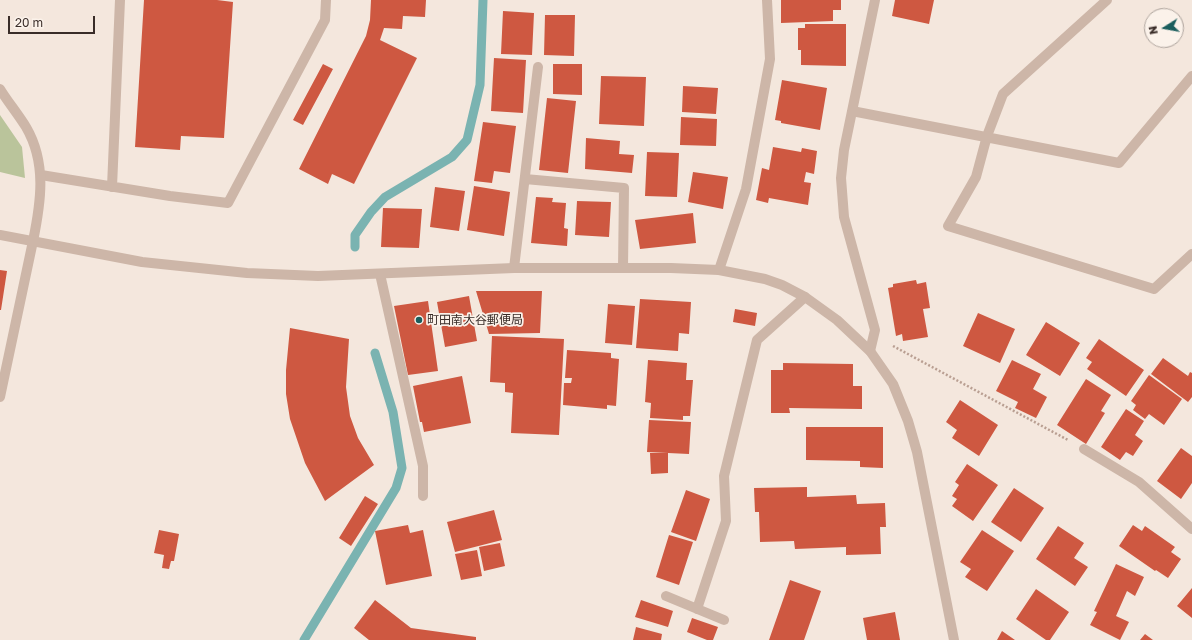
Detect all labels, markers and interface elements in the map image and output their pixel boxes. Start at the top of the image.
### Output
scale bar [10,8,97,34]
north arrow [1144,8,1184,48]
text: 20 m [15,15,43,30]
text: N [1146,25,1160,36]
place label: 町田南大谷郵便局 [427,313,523,327]
marker: 町田南大谷郵便局 [414,315,424,325]

